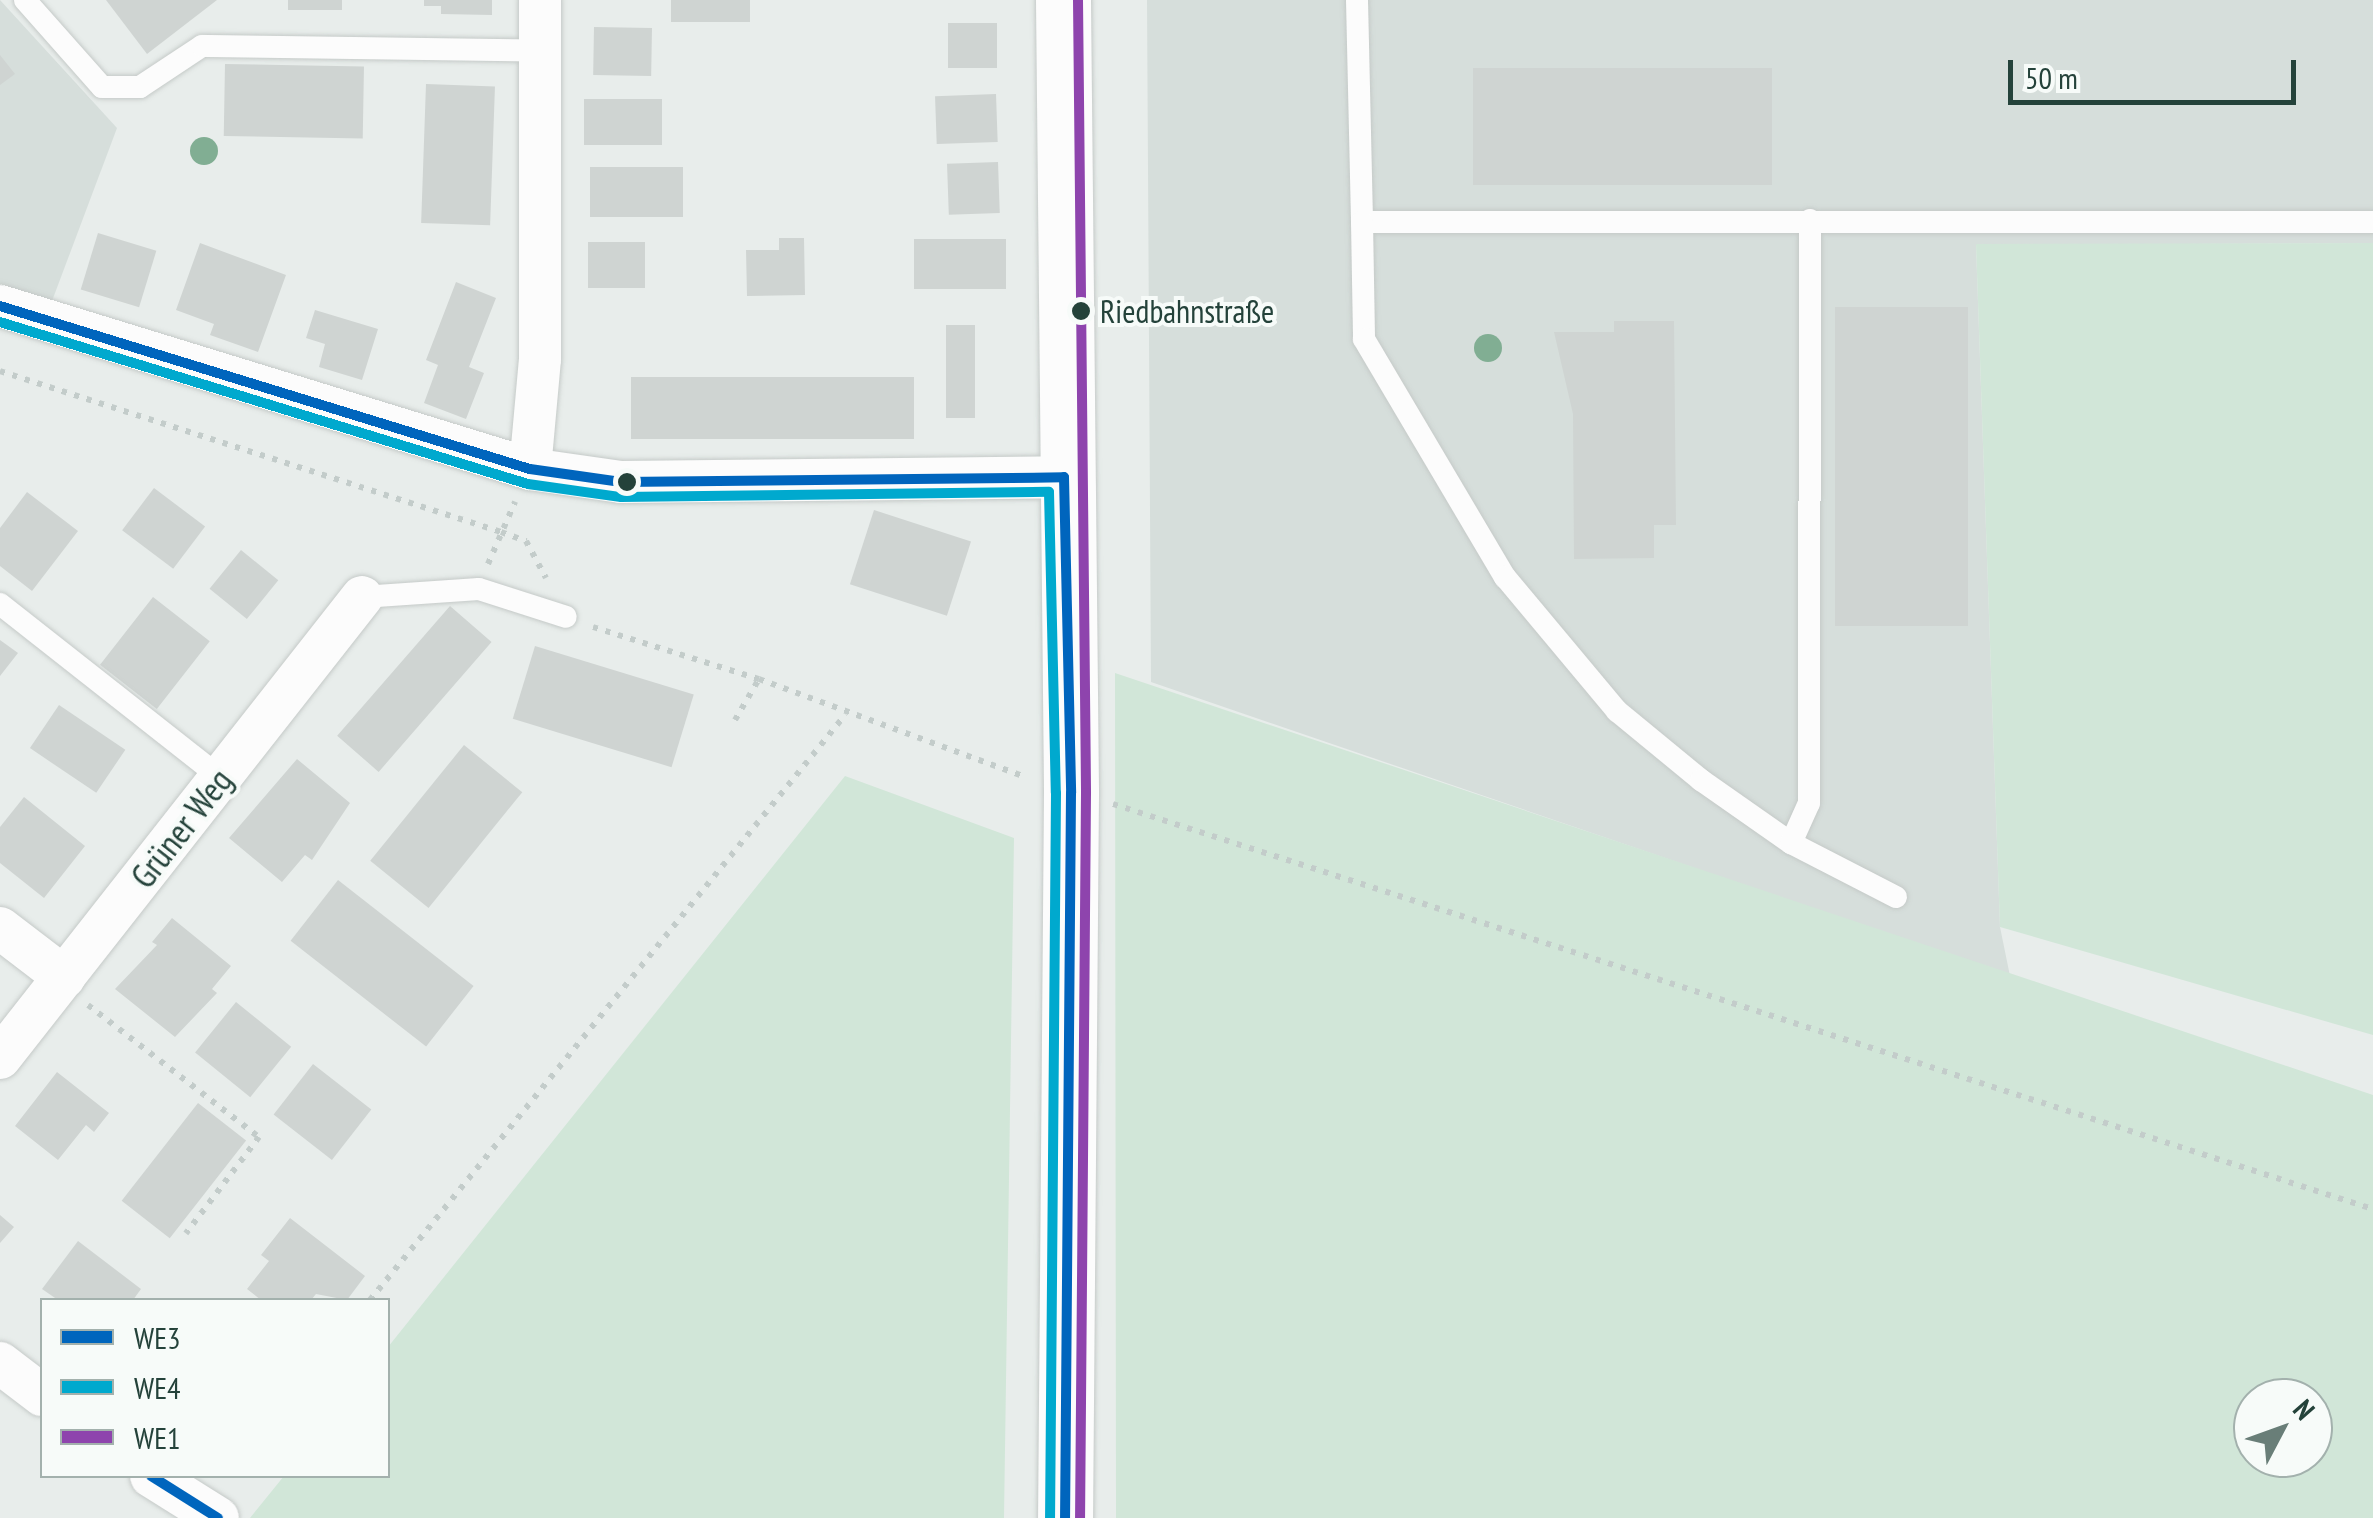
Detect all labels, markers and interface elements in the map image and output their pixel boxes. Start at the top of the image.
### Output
scale bar [2013,40,2300,102]
text: 50 m [2025,58,2078,97]
place label: Riedbahnstraße [1100,292,1274,330]
marker: Riedbahnstraße [1071,301,1091,321]
unlabelled marker [617,472,637,492]
street label: Grüner Weg [121,760,241,896]
legend [40,1298,390,1478]
text: WE3 [134,1318,181,1357]
text: WE4 [134,1368,181,1407]
north arrow [2233,1378,2333,1478]
text: N [2286,1391,2323,1427]
text: WE1 [134,1418,181,1457]

